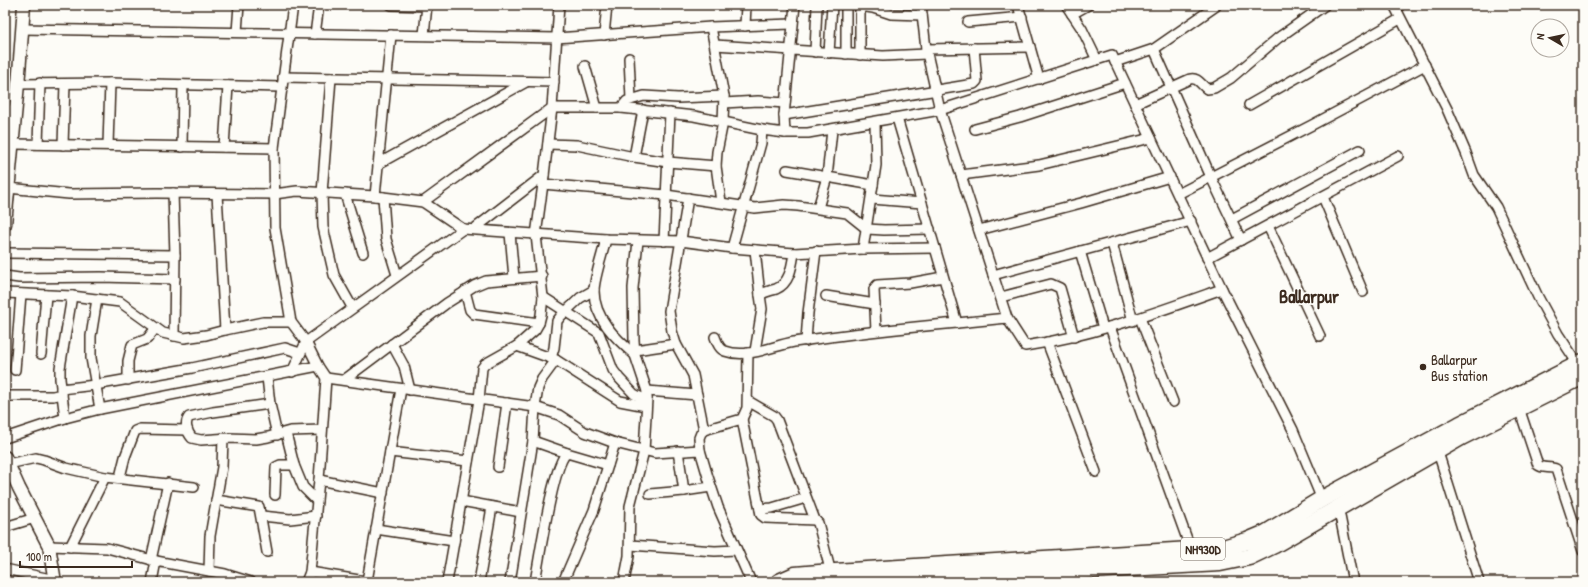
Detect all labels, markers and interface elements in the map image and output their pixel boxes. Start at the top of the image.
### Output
north arrow [1530,18,1570,58]
text: N [1533,32,1548,40]
district label: Ballarpur [1279,284,1339,310]
place label: Ballarpur Bus station [1431,350,1488,385]
marker: Ballarpur Bus station [1418,362,1428,372]
road number: NH930D [1181,538,1225,560]
scale bar [20,543,132,569]
text: 100 m [26,548,52,565]

